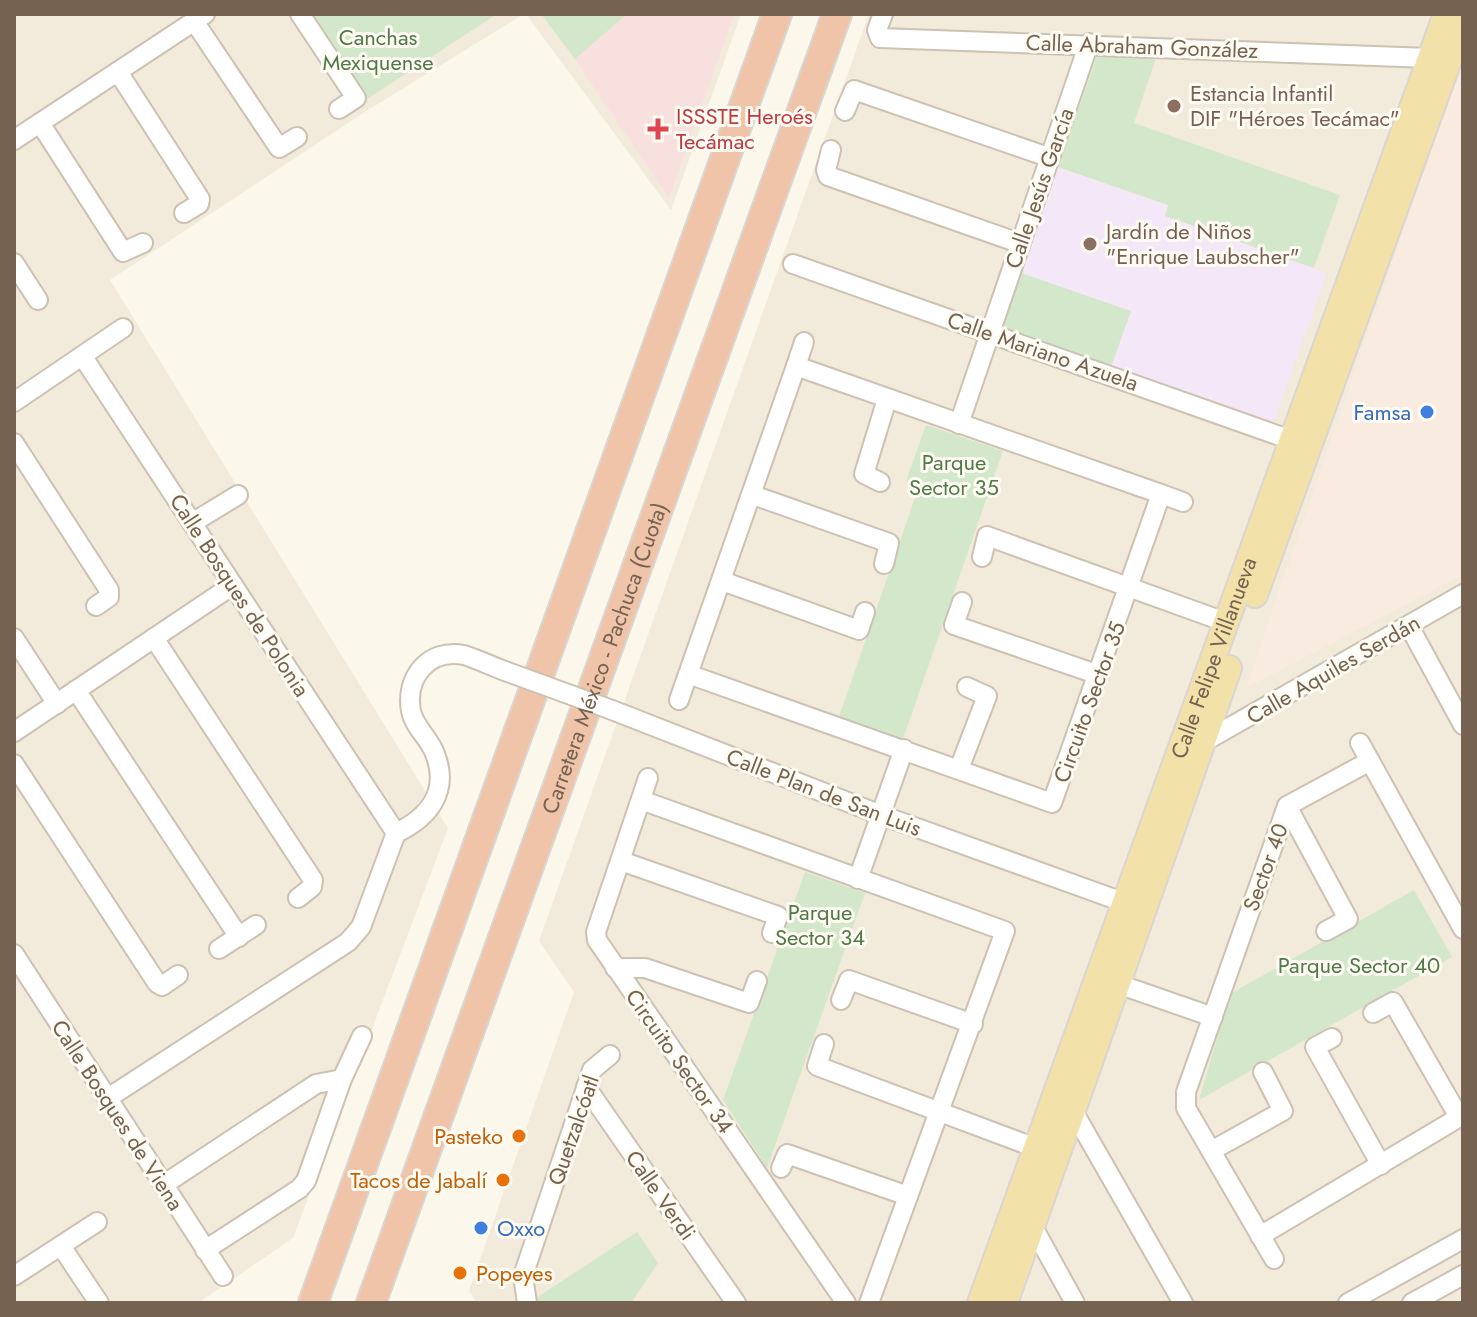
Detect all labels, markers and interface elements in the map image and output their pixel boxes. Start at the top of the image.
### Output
park label: Canchas Mexiquense [323,21,433,78]
street label: Calle Abraham González [1025,26,1259,66]
place label: Estancia Infantil DIF "Héroes Tecámac" [1190,77,1400,134]
marker: Estancia Infantil DIF "Héroes Tecámac" [1165,97,1183,115]
place label: ISSSTE Heroés Tecámac [676,100,813,157]
street label: Calle Jesús García [997,103,1081,273]
marker: ISSSTE Heroés Tecámac [647,118,669,140]
place label: Jardín de Niños "Enrique Laubscher" [1103,215,1300,272]
marker: Jardín de Niños "Enrique Laubscher" [1081,235,1099,253]
street label: Calle Mariano Azuela [943,303,1143,399]
place label: Famsa [1353,396,1411,428]
marker: Famsa [1418,403,1436,421]
park label: Parque Sector 35 [909,446,999,503]
street label: Calle Bosques de Polonia [162,487,318,703]
street label: Carretera México - Pachuca (Cuota) [533,498,675,818]
street label: Calle Felipe Villanueva [1162,553,1264,763]
street label: Calle Aquiles Serdán [1240,606,1426,732]
street label: Circuito Sector 35 [1045,617,1133,787]
street label: Calle Plan de San Luis [722,740,926,844]
street label: Sector 40 [1234,819,1296,915]
park label: Parque Sector 34 [775,896,865,953]
park label: Parque Sector 40 [1278,949,1440,981]
street label: Circuito Sector 34 [618,982,742,1140]
street label: Calle Bosques de Viena [44,1013,192,1217]
street label: Quetzalcóatl [539,1071,607,1189]
place label: Pasteko [434,1120,503,1152]
marker: Pasteko [510,1127,528,1145]
street label: Calle Verdi [618,1143,704,1247]
place label: Tacos de Jabalí [350,1164,488,1196]
marker: Tacos de Jabalí [494,1171,512,1189]
place label: Oxxo [497,1212,545,1244]
marker: Oxxo [472,1219,490,1237]
place label: Popeyes [476,1257,553,1289]
marker: Popeyes [451,1264,469,1282]

